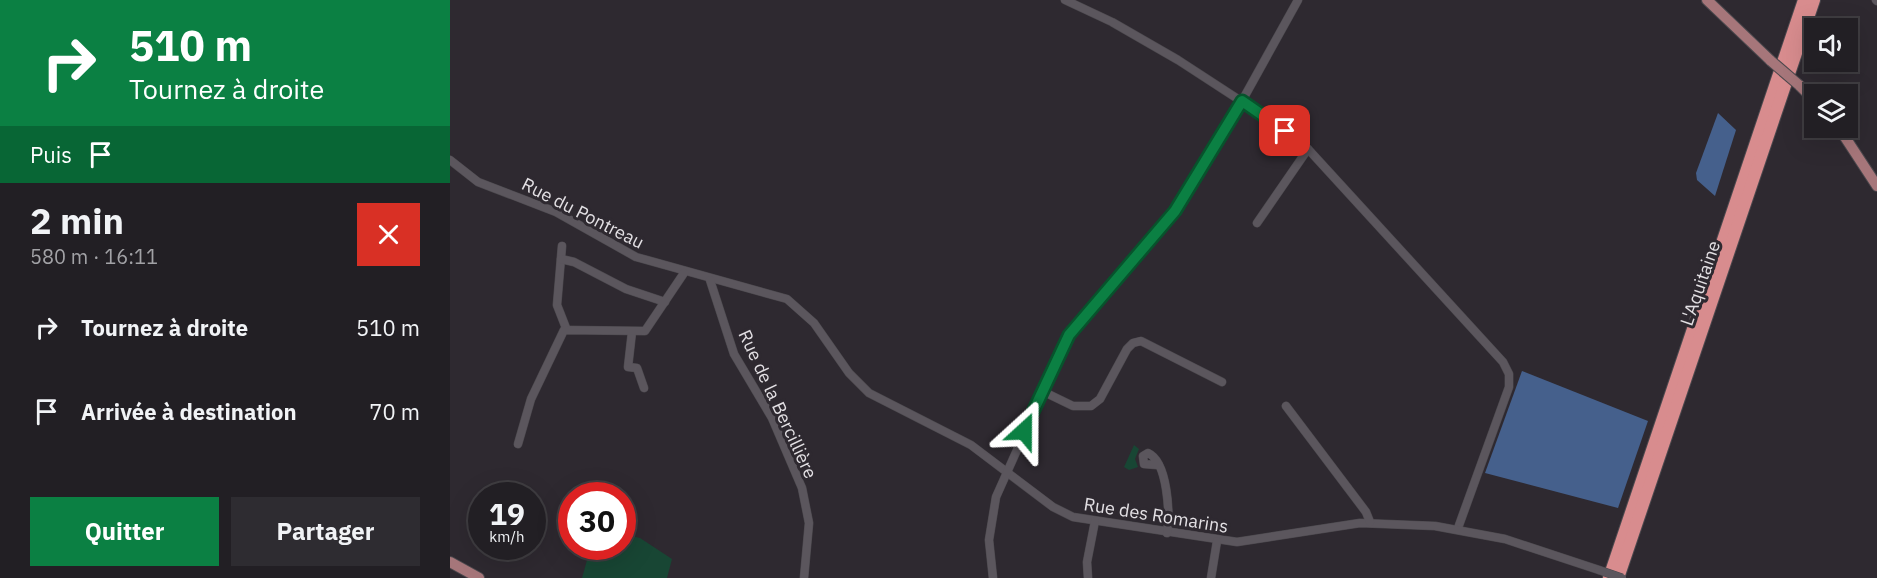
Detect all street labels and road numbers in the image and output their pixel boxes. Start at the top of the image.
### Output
street label: Rue du Pontreau [518,172,648,254]
street label: L'Aquitaine [1675,237,1725,329]
street label: Rue de la Bercillière [733,326,823,482]
street label: Rue des Romarins [1082,492,1230,538]

